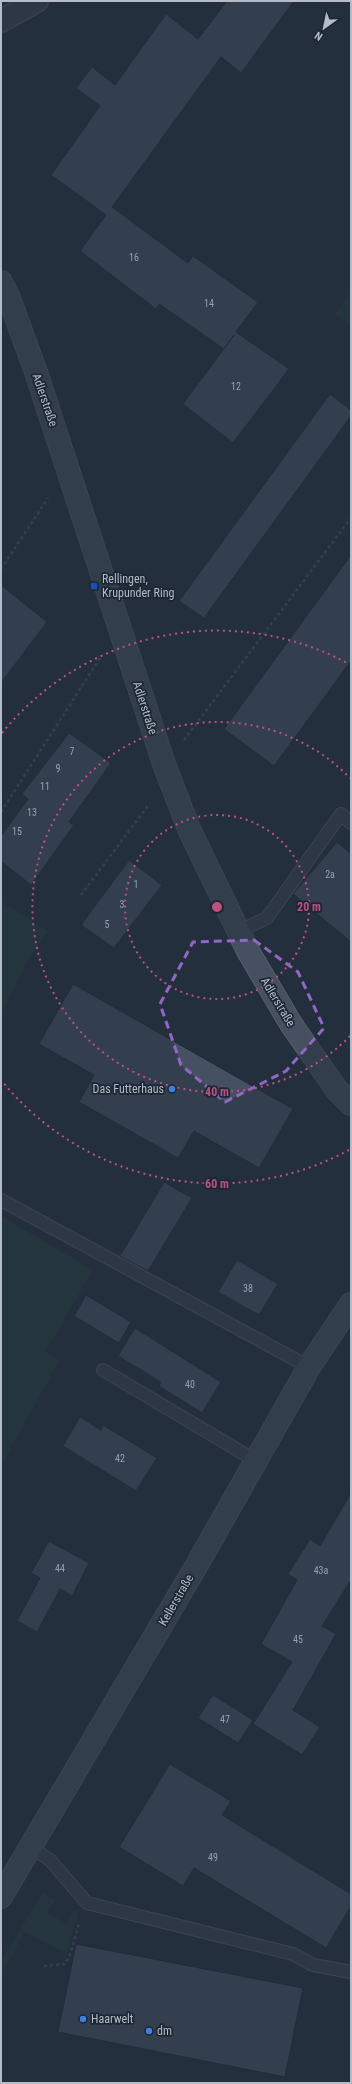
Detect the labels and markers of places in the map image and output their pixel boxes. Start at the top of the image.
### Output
place label: Rellingen, Krupunder Ring [102,572,174,600]
marker: Rellingen, Krupunder Ring [89,581,99,591]
centre of rings [210,900,224,914]
place label: Das Futterhaus [93,1082,164,1096]
marker: Das Futterhaus [167,1084,177,1094]
place label: Haarwelt [91,2012,134,2026]
marker: Haarwelt [78,2014,88,2024]
place label: dm [157,2024,172,2038]
marker: dm [144,2026,154,2036]

